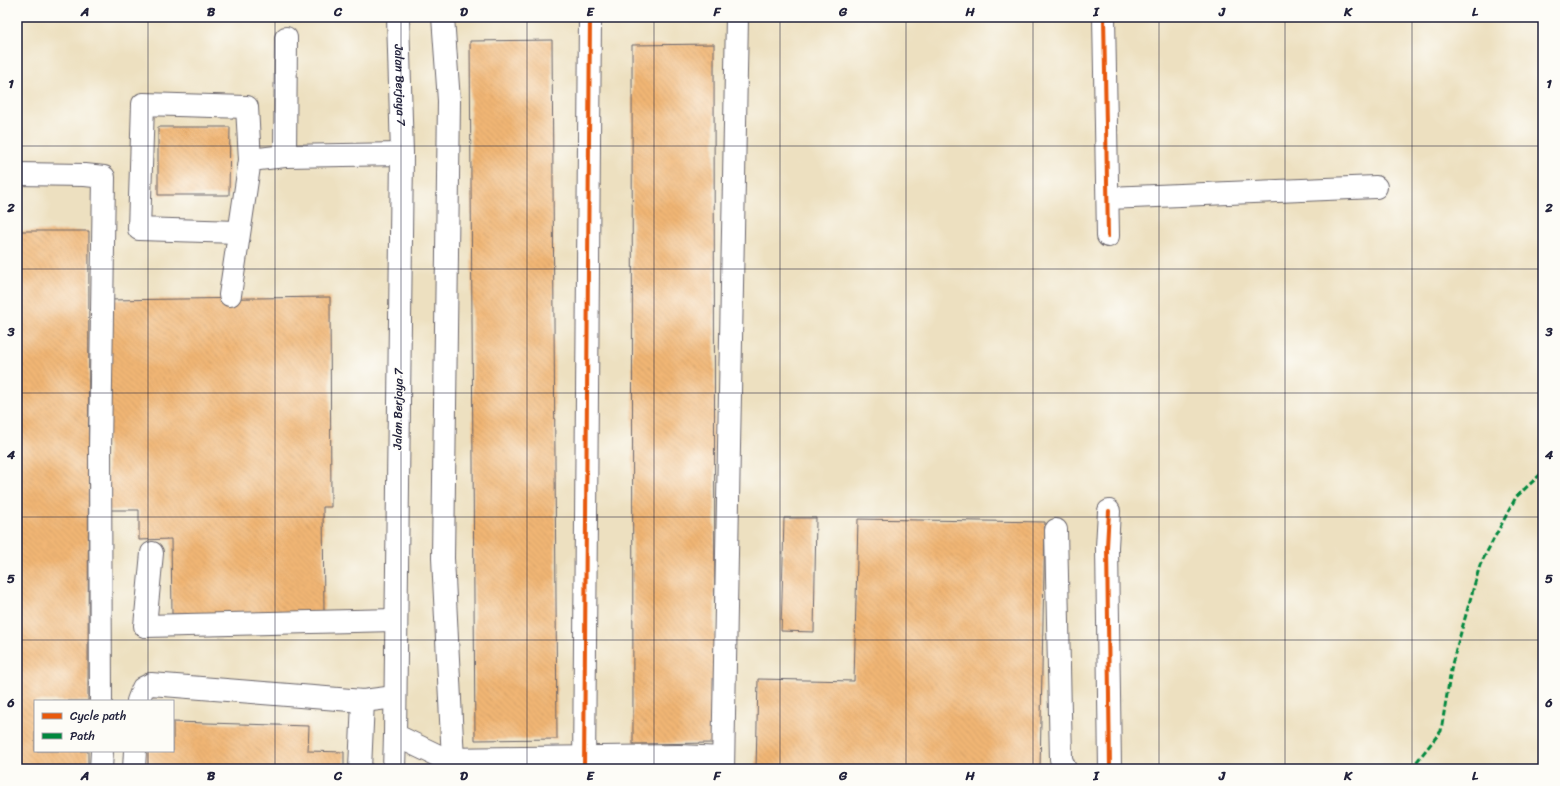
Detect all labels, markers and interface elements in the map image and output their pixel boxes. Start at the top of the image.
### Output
text: A [80,0,89,23]
text: B [207,0,216,23]
text: C [333,0,343,23]
text: D [460,0,468,23]
text: E [586,0,595,23]
text: F [712,0,721,23]
text: G [838,0,848,23]
text: H [964,0,975,23]
text: I [1092,0,1100,23]
text: J [1218,0,1226,23]
text: K [1343,0,1353,23]
text: L [1472,0,1479,23]
street label: Jalan Berjaya 7 [388,43,412,127]
text: 1 [8,72,14,95]
text: 1 [1546,72,1552,95]
text: 2 [6,196,15,219]
text: 2 [1544,196,1553,219]
text: 3 [6,320,15,343]
text: 3 [1544,320,1553,343]
street label: Jalan Berjaya 7 [386,367,410,451]
text: 4 [6,443,16,466]
text: 4 [1544,443,1554,466]
text: 5 [7,567,15,590]
text: 5 [1545,567,1553,590]
text: 6 [6,691,15,714]
text: 6 [1544,691,1553,714]
legend [34,700,174,752]
text: Cycle path [70,705,126,727]
text: Path [70,725,95,747]
text: A [80,764,89,786]
text: B [207,764,216,786]
text: C [333,764,343,786]
text: D [460,764,468,786]
text: E [586,764,595,786]
text: F [712,764,721,786]
text: G [838,764,848,786]
text: H [964,764,975,786]
text: I [1092,764,1100,786]
text: J [1218,764,1226,786]
text: K [1343,764,1353,786]
text: L [1472,764,1479,786]

